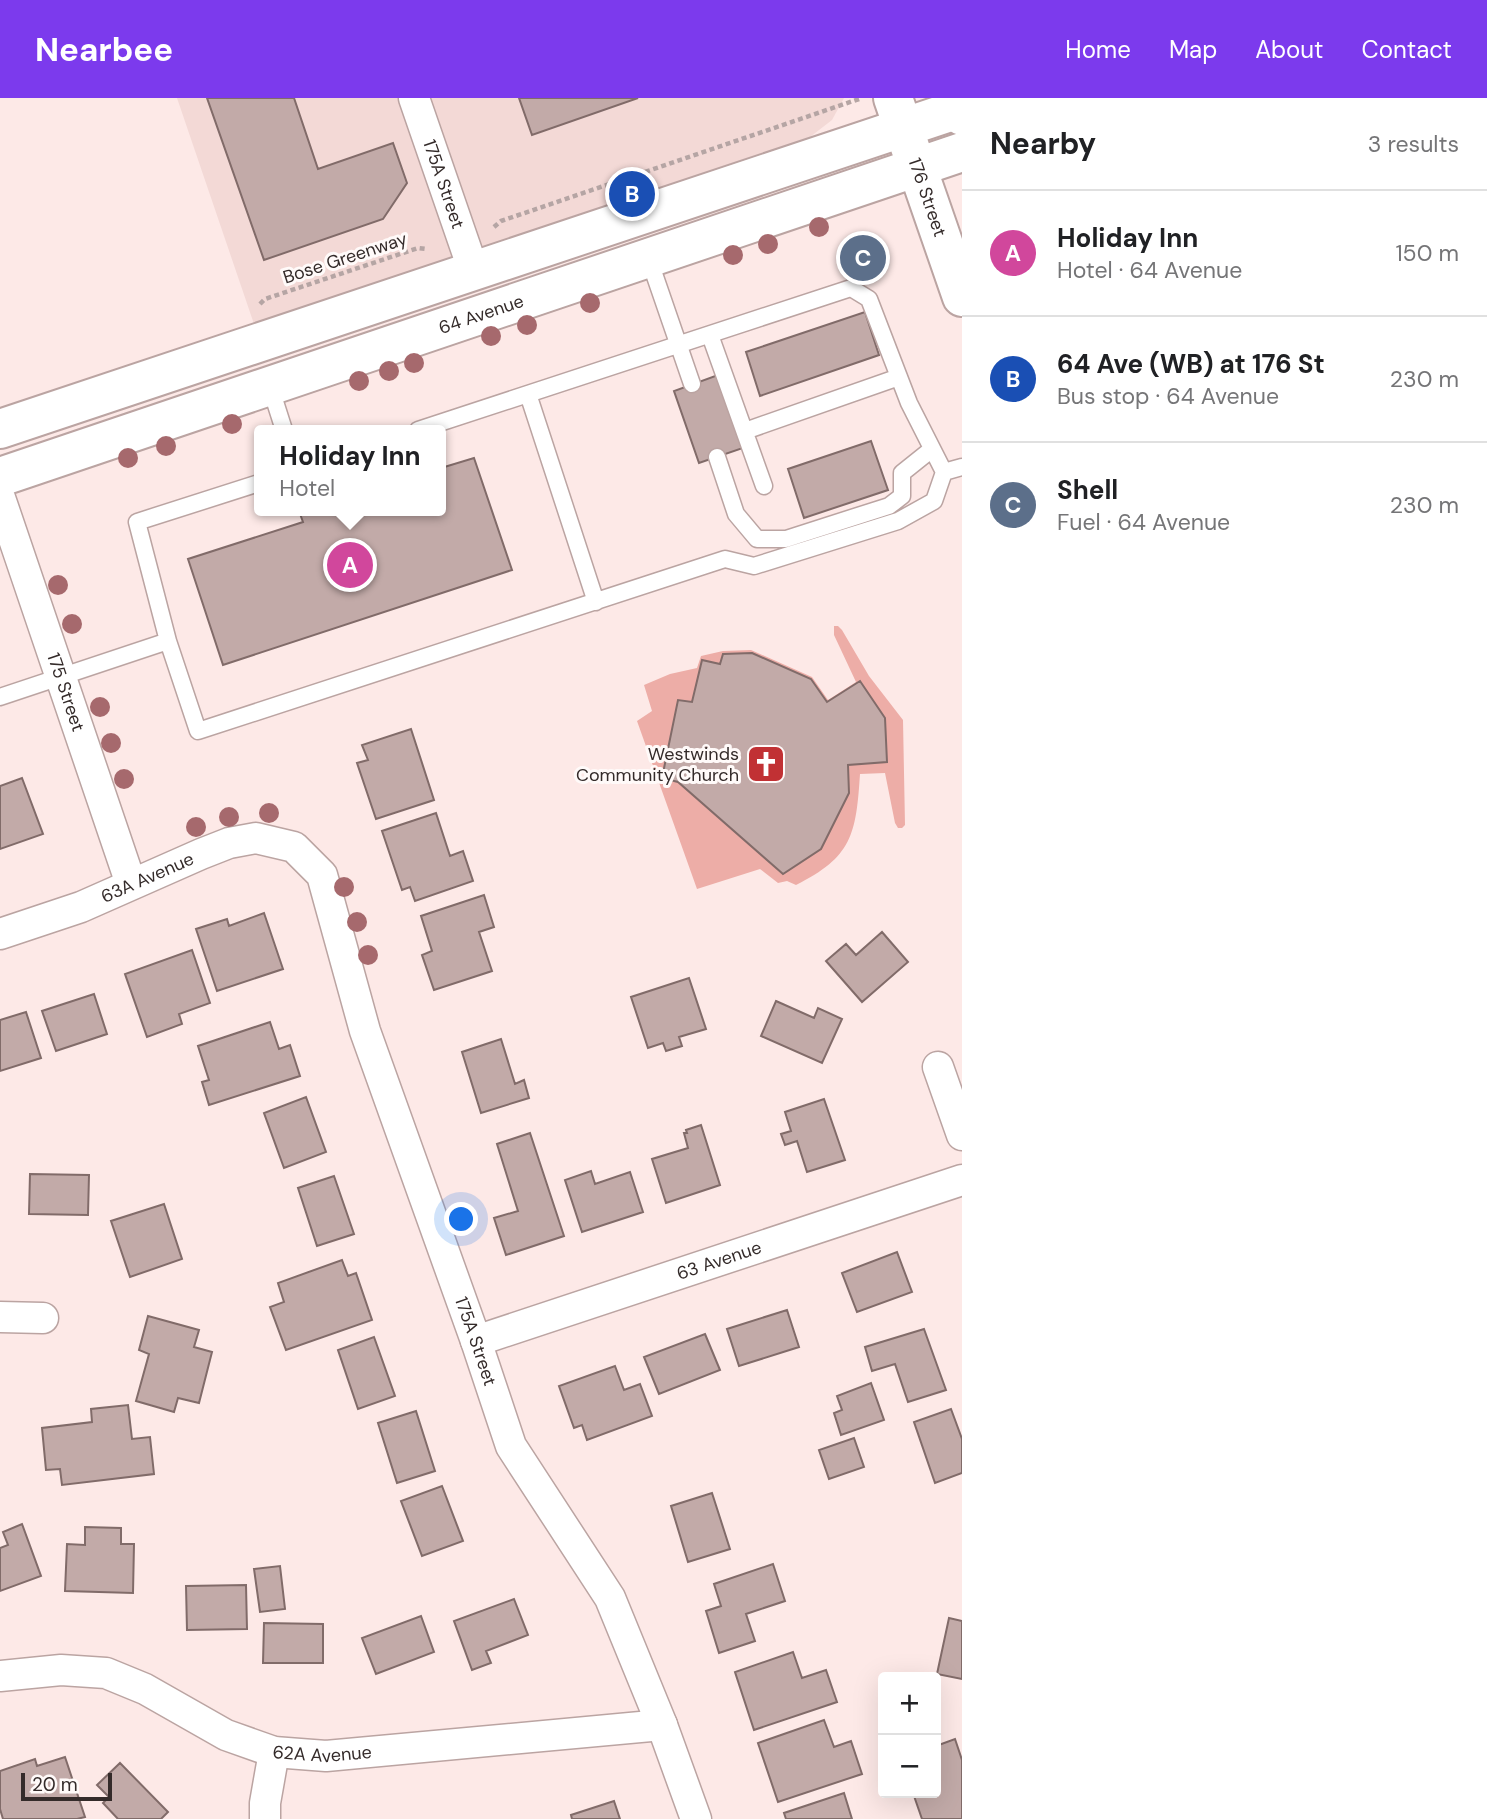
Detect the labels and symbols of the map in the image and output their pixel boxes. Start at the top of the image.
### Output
street label: 175A Street [417,136,470,232]
street label: 176 Street [903,155,952,240]
pin: B [609,168,655,220]
street label: Bose Greenway [280,227,410,289]
pin: C [840,232,886,284]
street label: 64 Avenue [436,289,527,340]
pin: A [327,539,373,591]
street label: 175 Street [41,650,90,735]
place label: Westwinds Community Church [576,742,739,787]
church icon: Westwinds Community Church [745,743,787,785]
street label: 63A Avenue [97,847,198,909]
your location [444,1202,478,1236]
street label: 63 Avenue [673,1235,765,1286]
street label: 175A Street [449,1293,502,1389]
street label: 62A Avenue [272,1740,373,1768]
scale bar [21,1770,112,1802]

